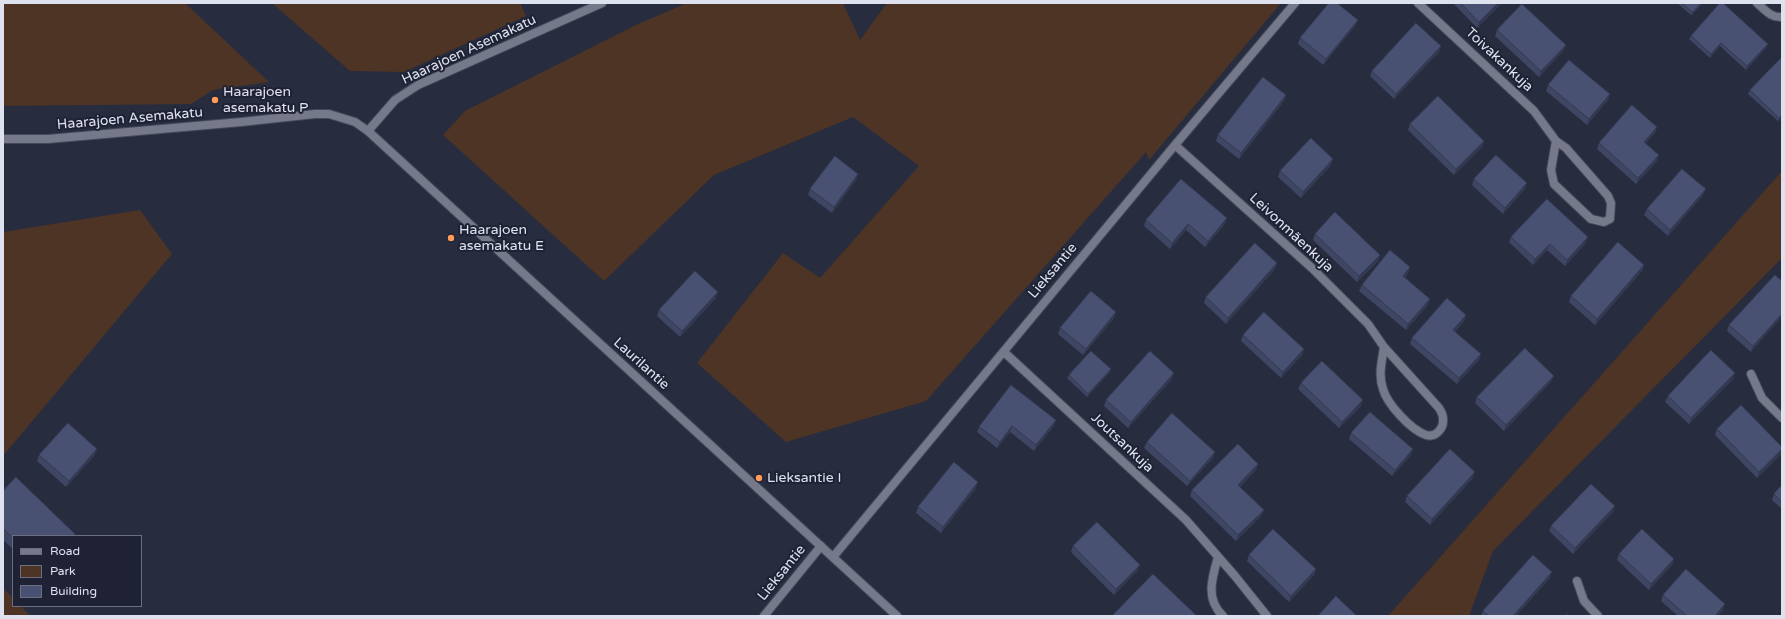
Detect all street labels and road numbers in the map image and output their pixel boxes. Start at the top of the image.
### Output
street label: Haarajoen Asemakatu [399,11,539,89]
street label: Toivakankuja [1462,24,1536,96]
street label: Haarajoen Asemakatu [56,104,204,134]
street label: Leivonmäenkuja [1246,190,1336,276]
street label: Lieksantie [1025,240,1081,302]
street label: Laurilantie [609,334,673,394]
street label: Joutsankuja [1087,410,1157,476]
street label: Lieksantie [754,542,810,604]

